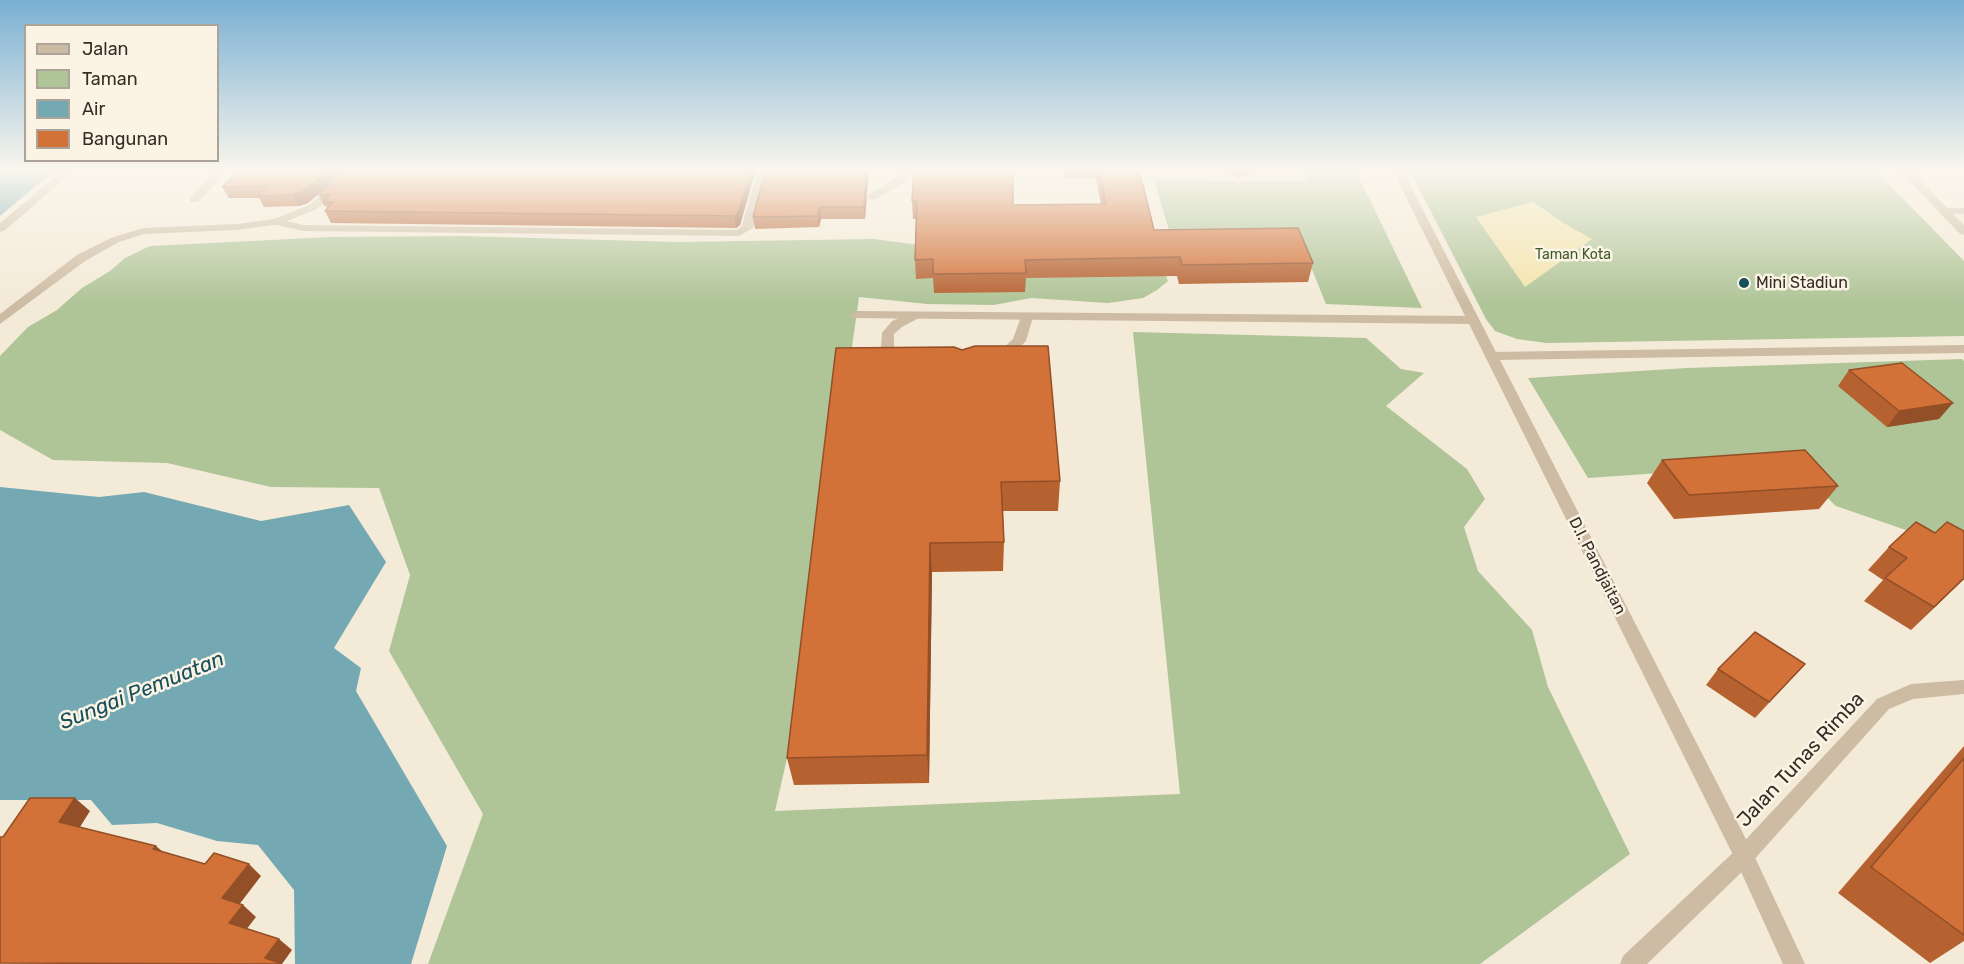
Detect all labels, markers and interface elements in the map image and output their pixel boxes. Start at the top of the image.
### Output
legend [24,24,219,162]
text: Jalan [82,38,129,60]
text: Taman [82,68,138,90]
text: Air [82,98,105,120]
text: Bangunan [82,128,168,150]
park label: Taman Kota [1535,247,1611,263]
place label: Mini Stadiun [1756,273,1848,293]
marker: Mini Stadiun [1737,276,1751,290]
street label: D.I. Pandjaitan [1564,514,1630,618]
water label: Sungai Pemuatan [56,646,228,736]
street label: Jalan Tunas Rimba [1732,688,1870,832]

